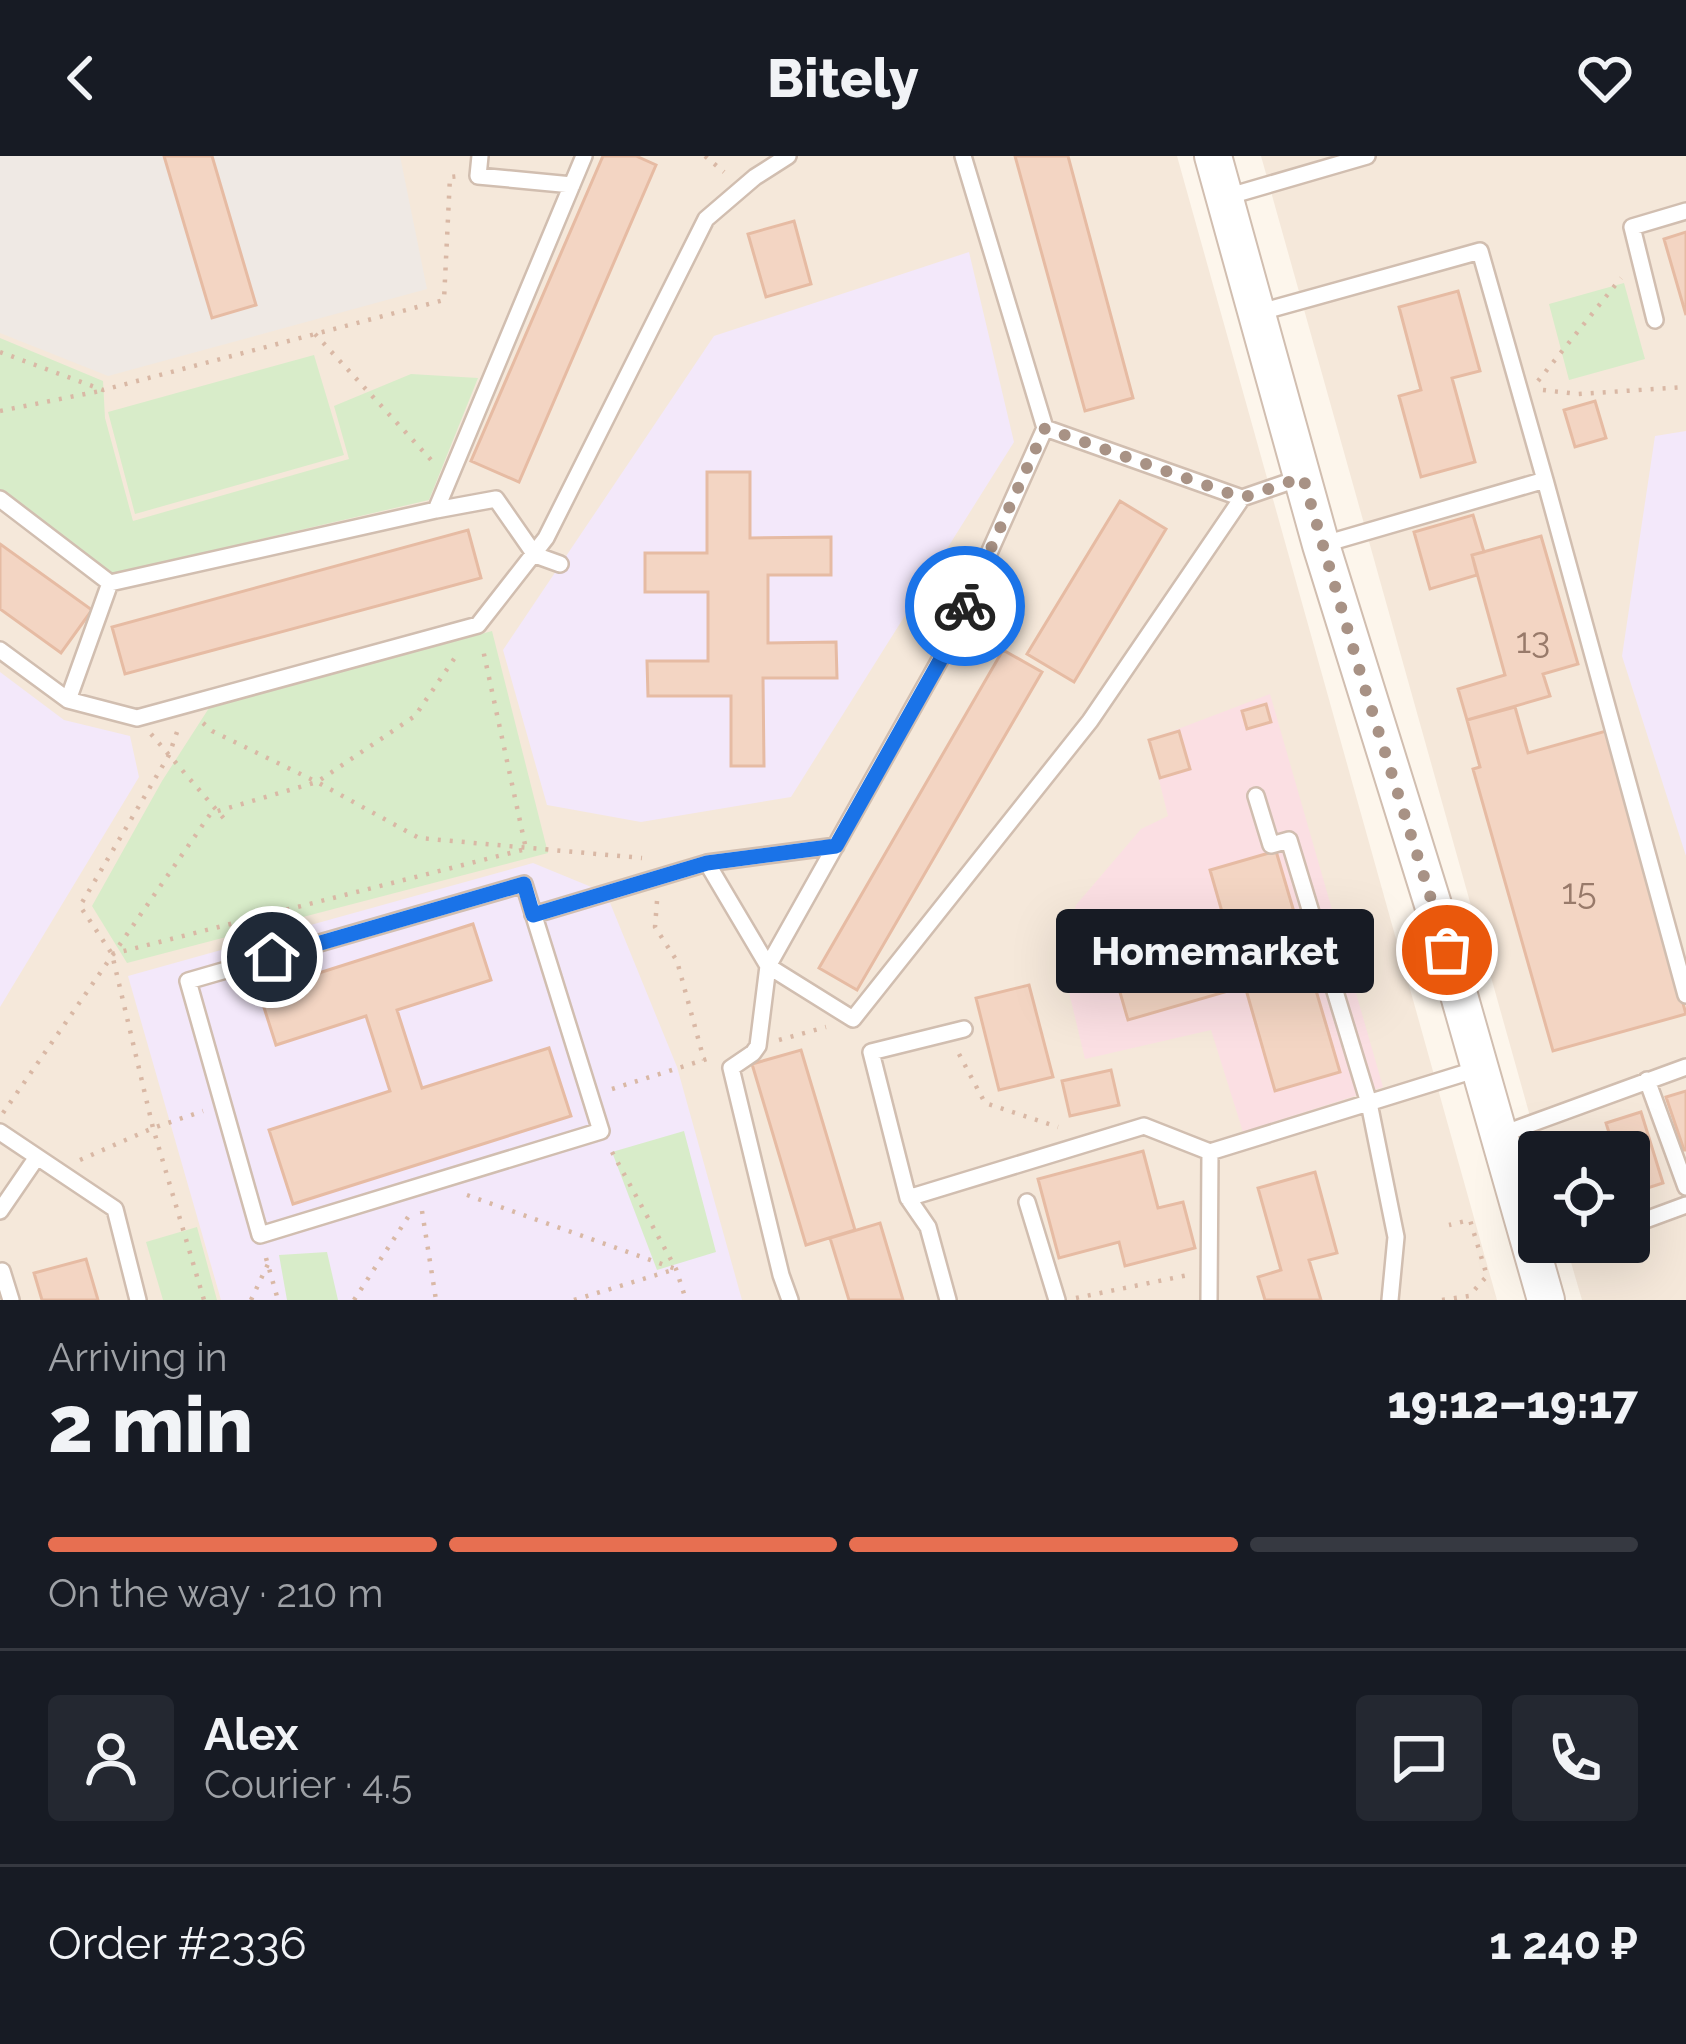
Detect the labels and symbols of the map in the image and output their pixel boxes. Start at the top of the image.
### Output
courier [905,546,1025,666]
house number: 13 [1516,619,1550,661]
house number: 15 [1561,870,1597,912]
pin [1396,899,1498,1001]
pin [221,906,323,1008]
callout: Homemarket [1057,908,1375,992]

